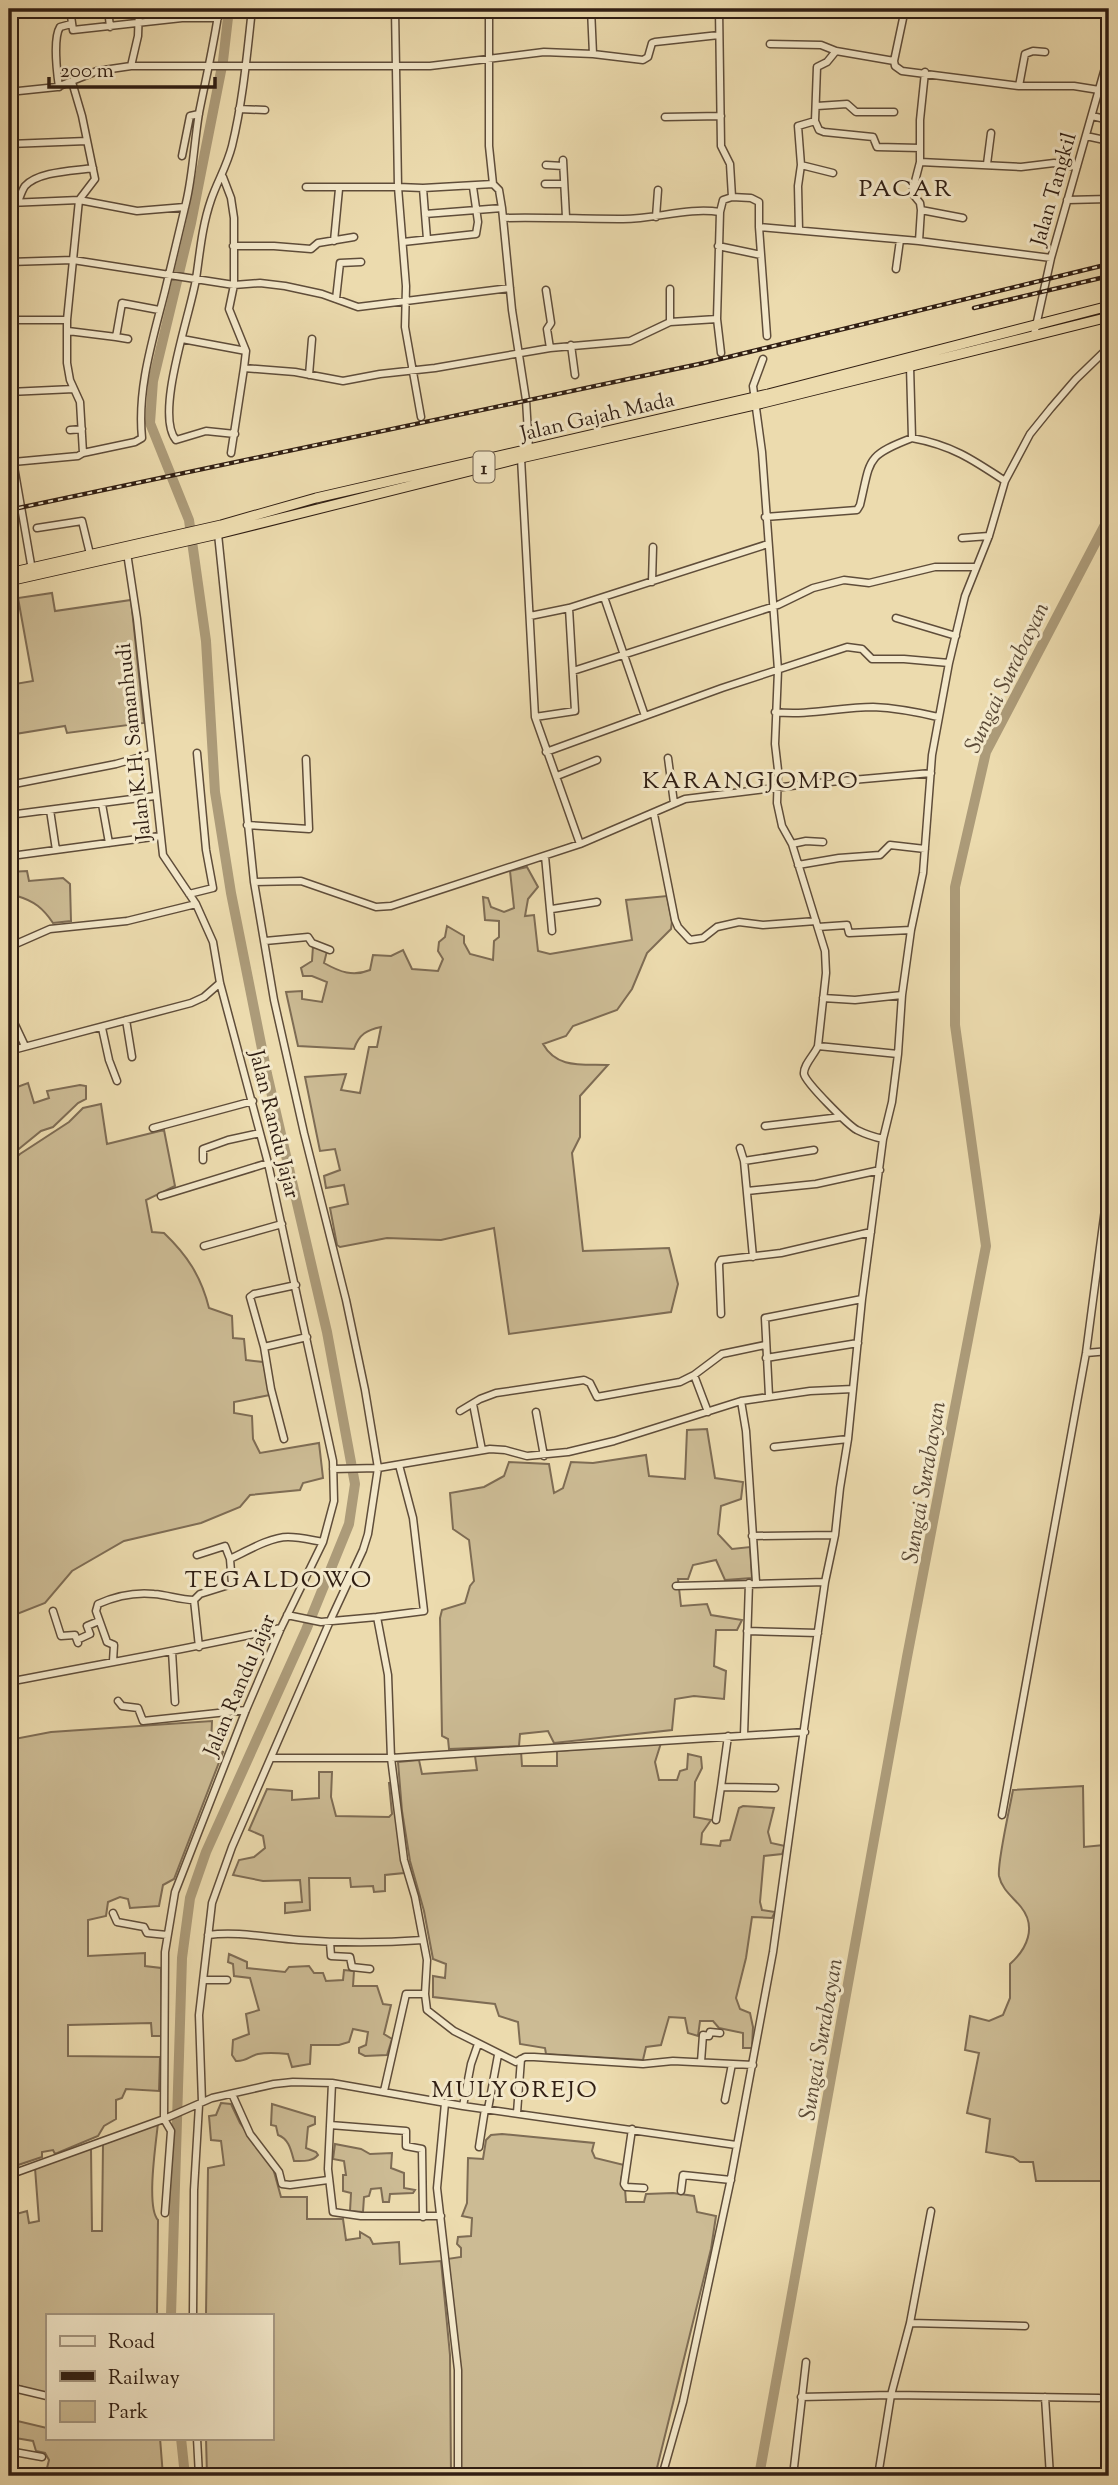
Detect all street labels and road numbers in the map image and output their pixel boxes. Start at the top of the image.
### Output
street label: Jalan Tangkil [1024,129,1085,251]
street label: Jalan Gajah Mada [516,386,678,450]
road number: 1 [474,452,494,482]
street label: Jalan K.H. Samanhudi [110,641,160,843]
street label: Jalan Randu Jajar [240,1046,306,1202]
street label: Jalan Randu Jajar [197,1610,284,1763]

